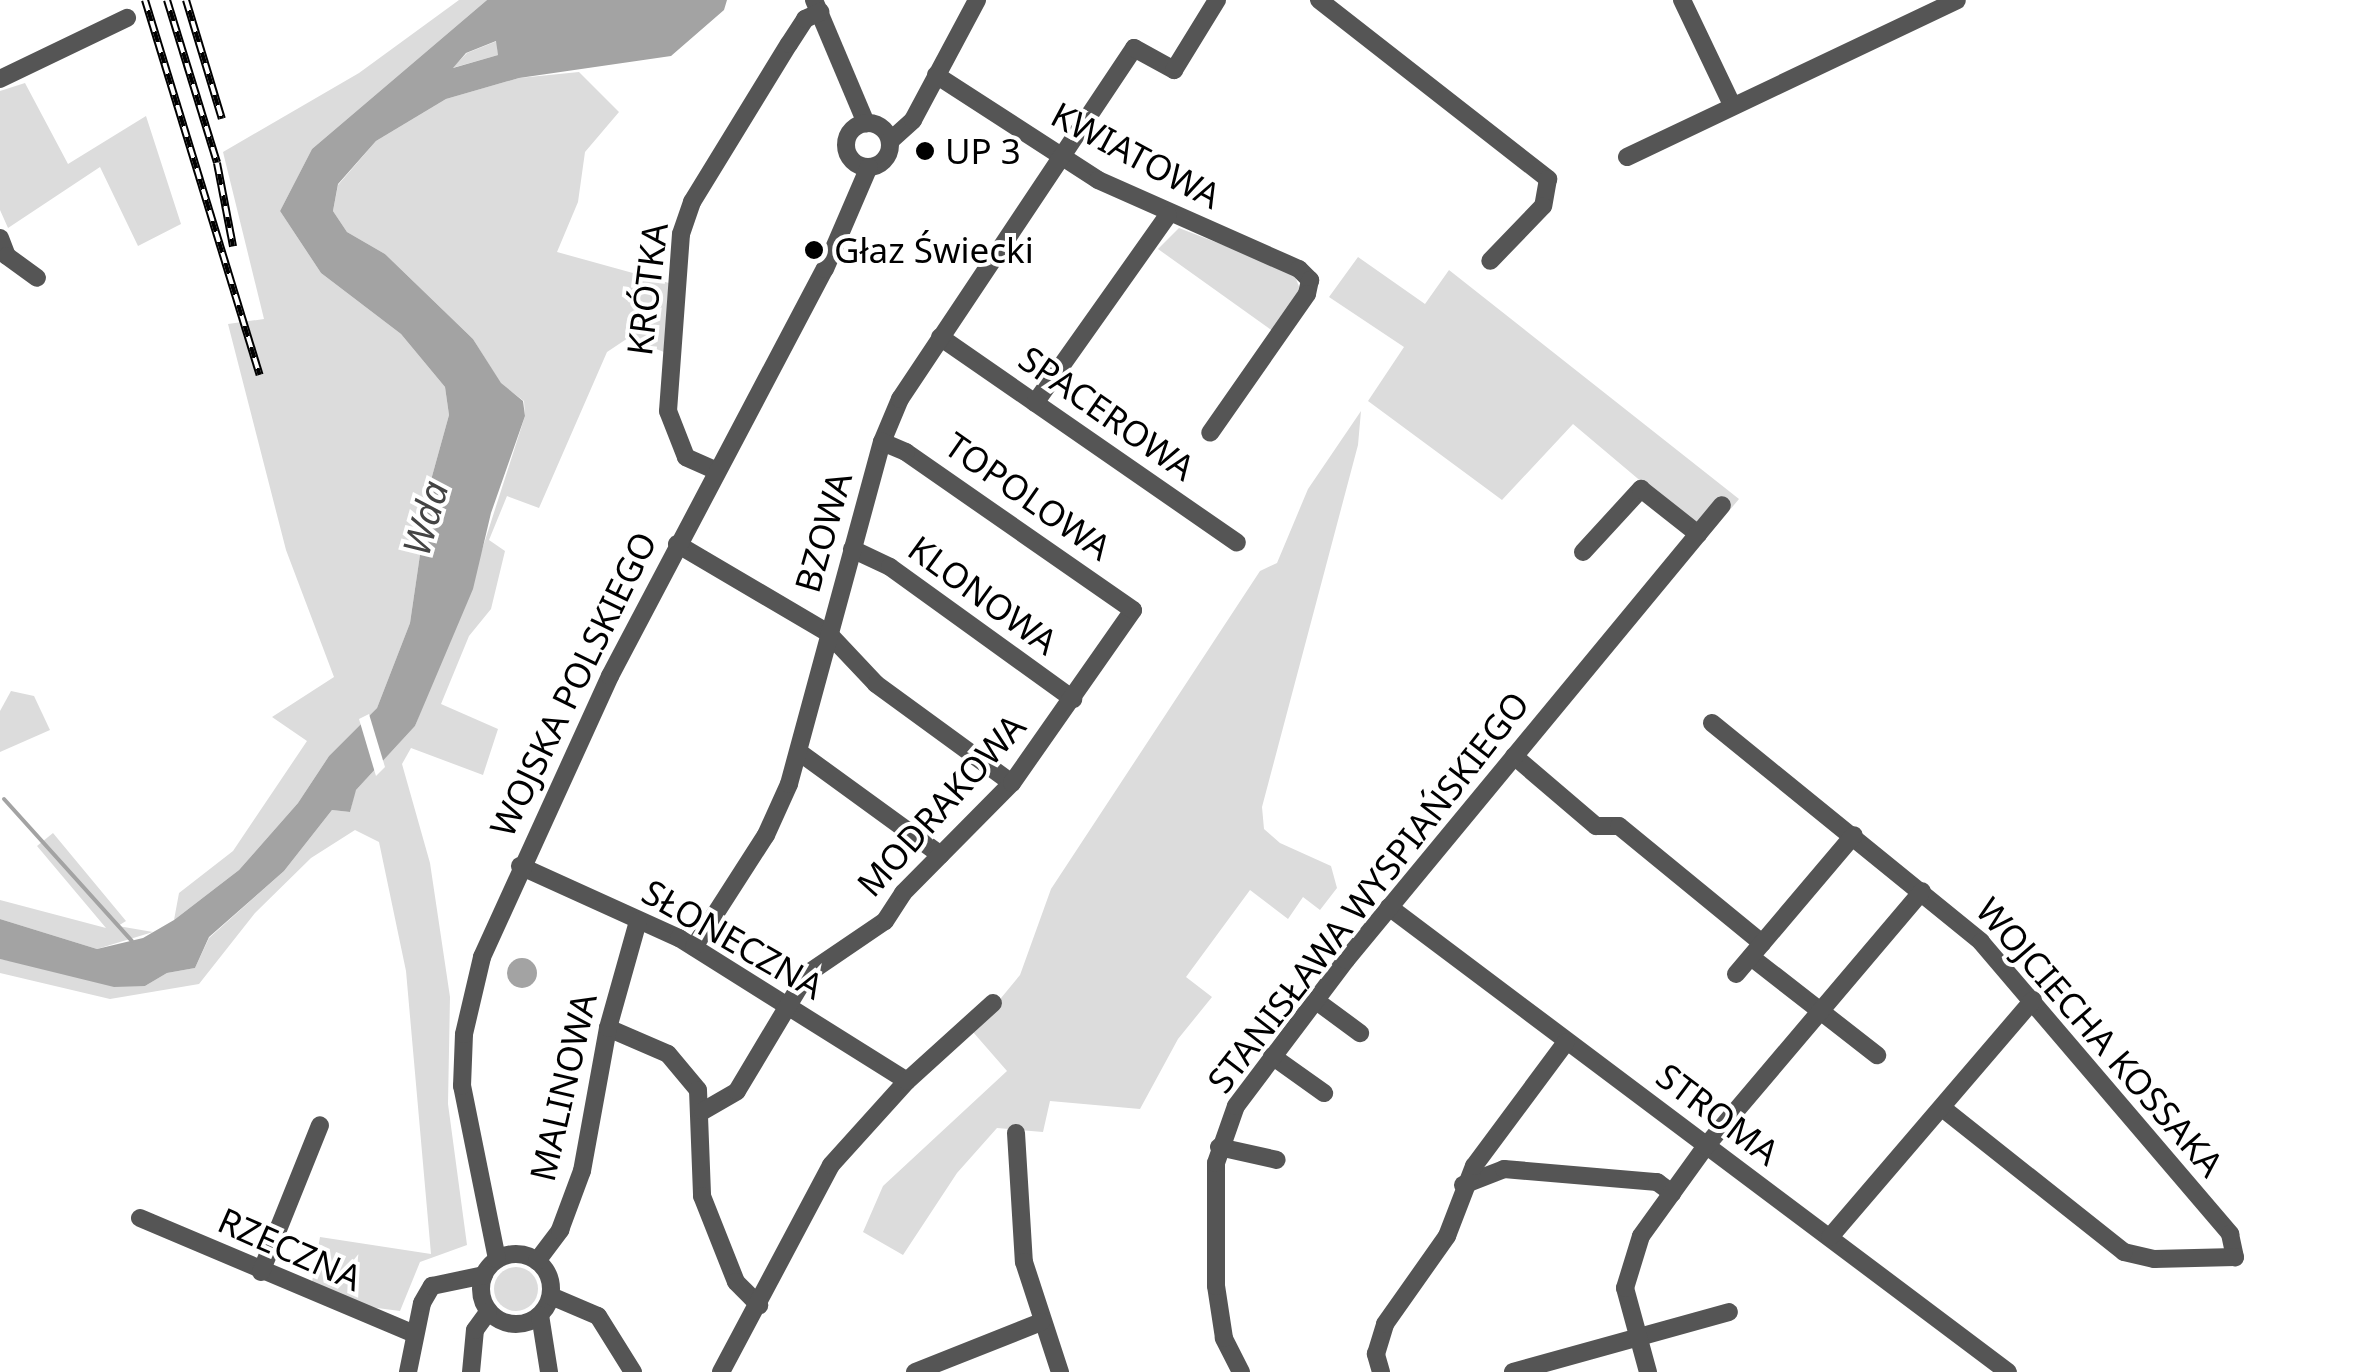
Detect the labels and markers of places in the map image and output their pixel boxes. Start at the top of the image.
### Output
place label: UP 3 [945,130,1021,172]
marker: UP 3 [914,140,936,162]
place label: Głaz Świecki [834,229,1034,271]
marker: Głaz Świecki [803,239,825,261]

